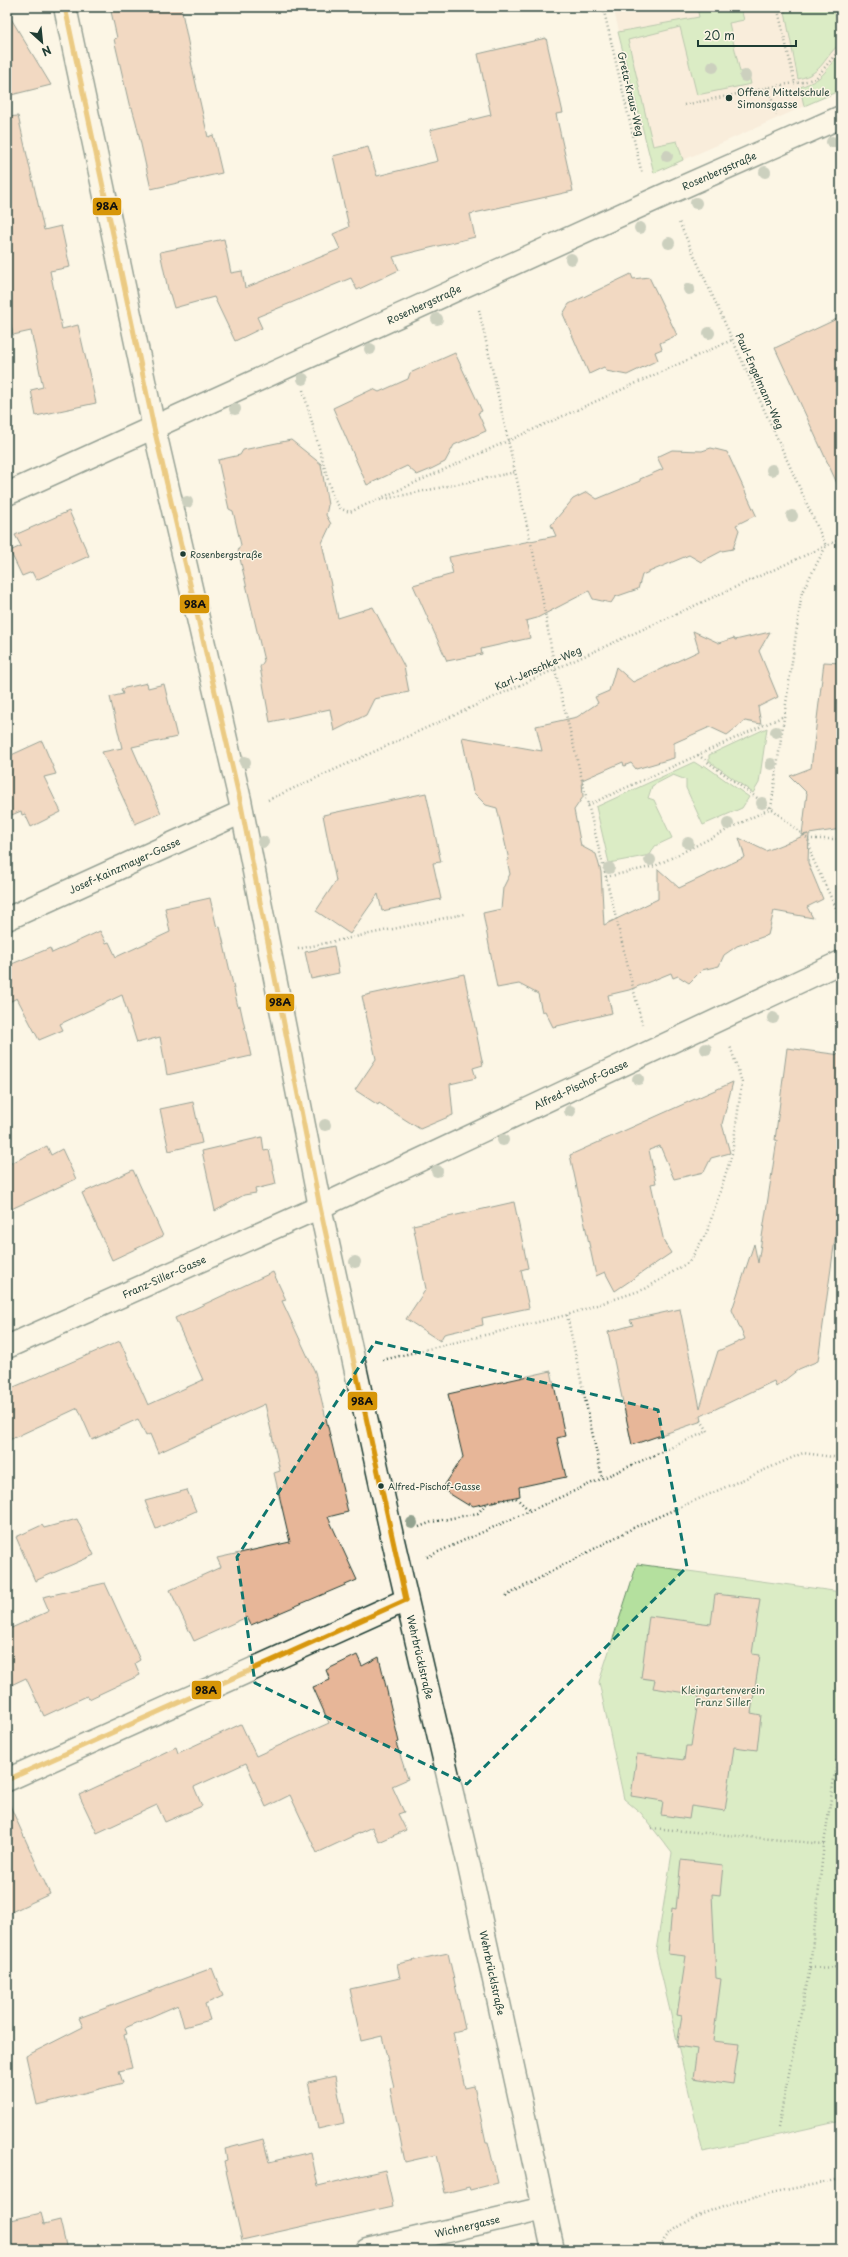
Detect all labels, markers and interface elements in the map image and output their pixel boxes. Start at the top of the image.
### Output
north arrow [22,22,62,62]
scale bar [698,22,796,48]
text: 20 m [704,26,735,44]
text: N [39,42,55,61]
street label: Greta-Kraus-Weg [614,50,649,138]
place label: Offene Mittelschule Simonsgasse [737,84,830,111]
marker: Offene Mittelschule Simonsgasse [724,93,734,103]
street label: Rosenbergstraße [679,147,759,194]
line badge: 98A [92,197,122,216]
text: 98A [96,197,118,214]
street label: Rosenbergstraße [384,280,463,327]
street label: Paul-Engelmann-Weg [733,330,788,431]
place label: Rosenbergstraße [190,547,262,561]
marker: Rosenbergstraße [178,549,188,559]
line badge: 98A [179,594,210,614]
text: 98A [184,595,206,612]
street label: Karl-Jenschke-Weg [492,642,584,693]
street label: Josef-Kainzmayer-Gasse [66,833,182,897]
line badge: 98A [265,993,295,1012]
text: 98A [269,993,291,1010]
street label: Alfred-Pischof-Gasse [531,1055,630,1113]
street label: Franz-Siller-Gasse [120,1251,208,1302]
line badge: 98A [347,1391,378,1411]
text: 98A [351,1392,373,1409]
place label: Alfred-Pischof-Gasse [388,1479,481,1493]
marker: Alfred-Pischof-Gasse [376,1481,386,1491]
street label: Wehrbrücklstraße [404,1613,438,1701]
line badge: 98A [191,1680,222,1700]
text: 98A [195,1681,217,1698]
park label: Kleingartenverein Franz Siller [681,1682,765,1709]
street label: Wehrbrücklstraße [476,1929,509,2017]
street label: Wichnergasse [433,2211,501,2241]

